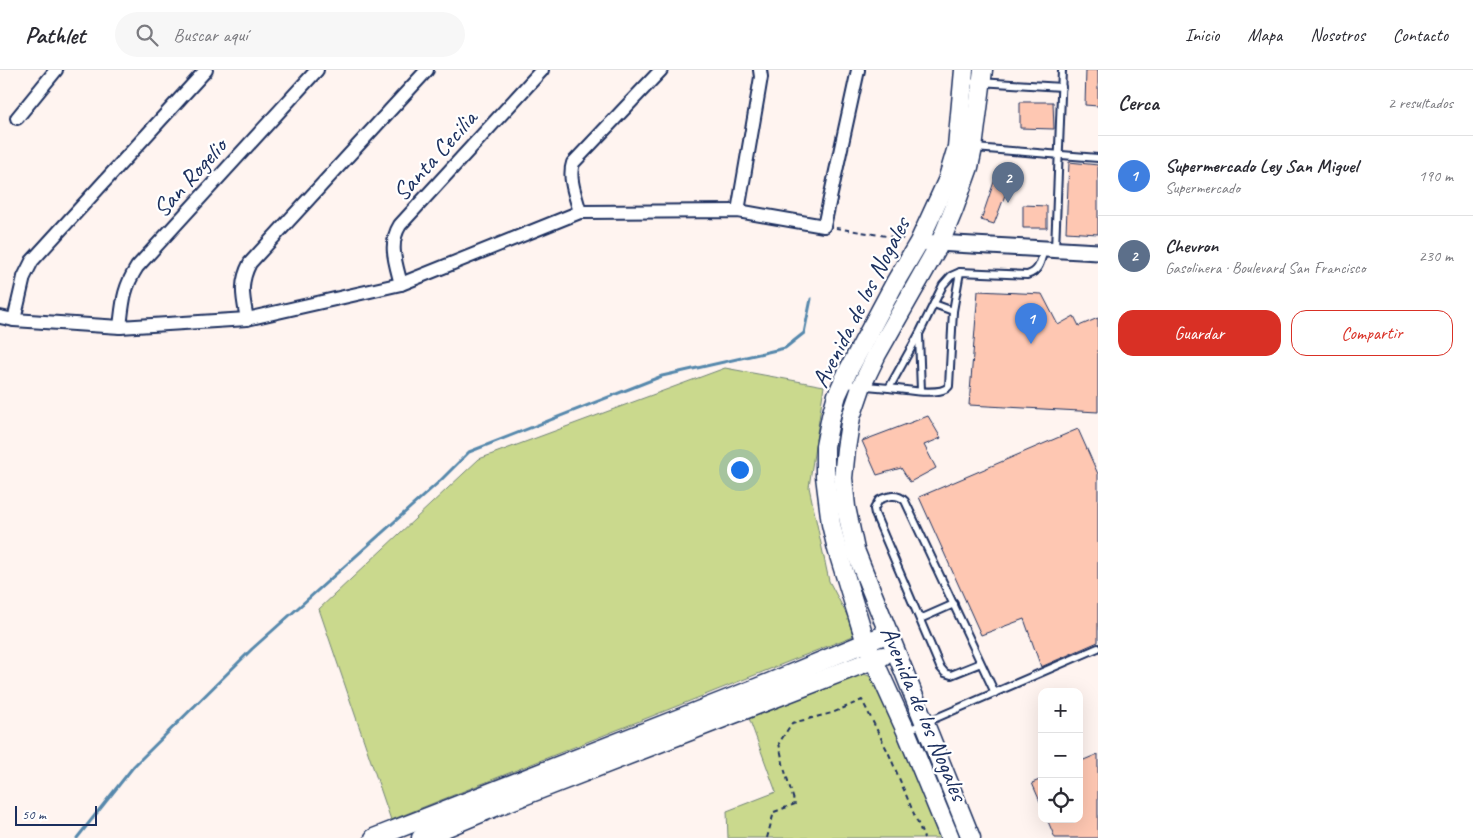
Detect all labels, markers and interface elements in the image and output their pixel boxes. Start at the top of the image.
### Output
search box [115,12,465,57]
text: Pathlet [25,20,85,50]
icon: search [133,21,161,49]
text: Buscar aquí [173,23,248,47]
text: Inicio [1185,24,1219,46]
text: Mapa [1247,24,1282,46]
text: Nosotros [1310,24,1365,46]
text: Contacto [1393,24,1448,46]
text: Cerca [1118,90,1159,116]
text: 2 resultados [1388,93,1453,113]
street label: Santa Cecilia [385,101,486,208]
street label: San Rogelio [146,129,236,224]
text: Supermercado Ley San Miguel [1165,154,1358,178]
pin: 2 [992,162,1024,203]
text: 1 [1130,166,1138,186]
text: 190 m [1419,166,1453,186]
text: Supermercado [1165,178,1240,198]
street label: Avenida de los Nogales [804,210,919,393]
text: Chevron [1165,234,1218,258]
text: 2 [1130,246,1138,266]
text: 230 m [1419,246,1453,266]
text: Gasolinera · Boulevard San Francisco [1165,258,1365,278]
pin: 1 [1015,303,1047,344]
button: Guardar [1118,310,1281,356]
button: Compartir [1291,310,1453,356]
your location [727,457,753,483]
street label: Avenida de los Nogales [873,621,976,808]
map controls [1038,688,1083,823]
button: + [1038,688,1083,733]
button: − [1038,733,1083,778]
button: locate [1038,778,1083,823]
scale bar [15,803,98,826]
text: 50 m [22,806,46,823]

